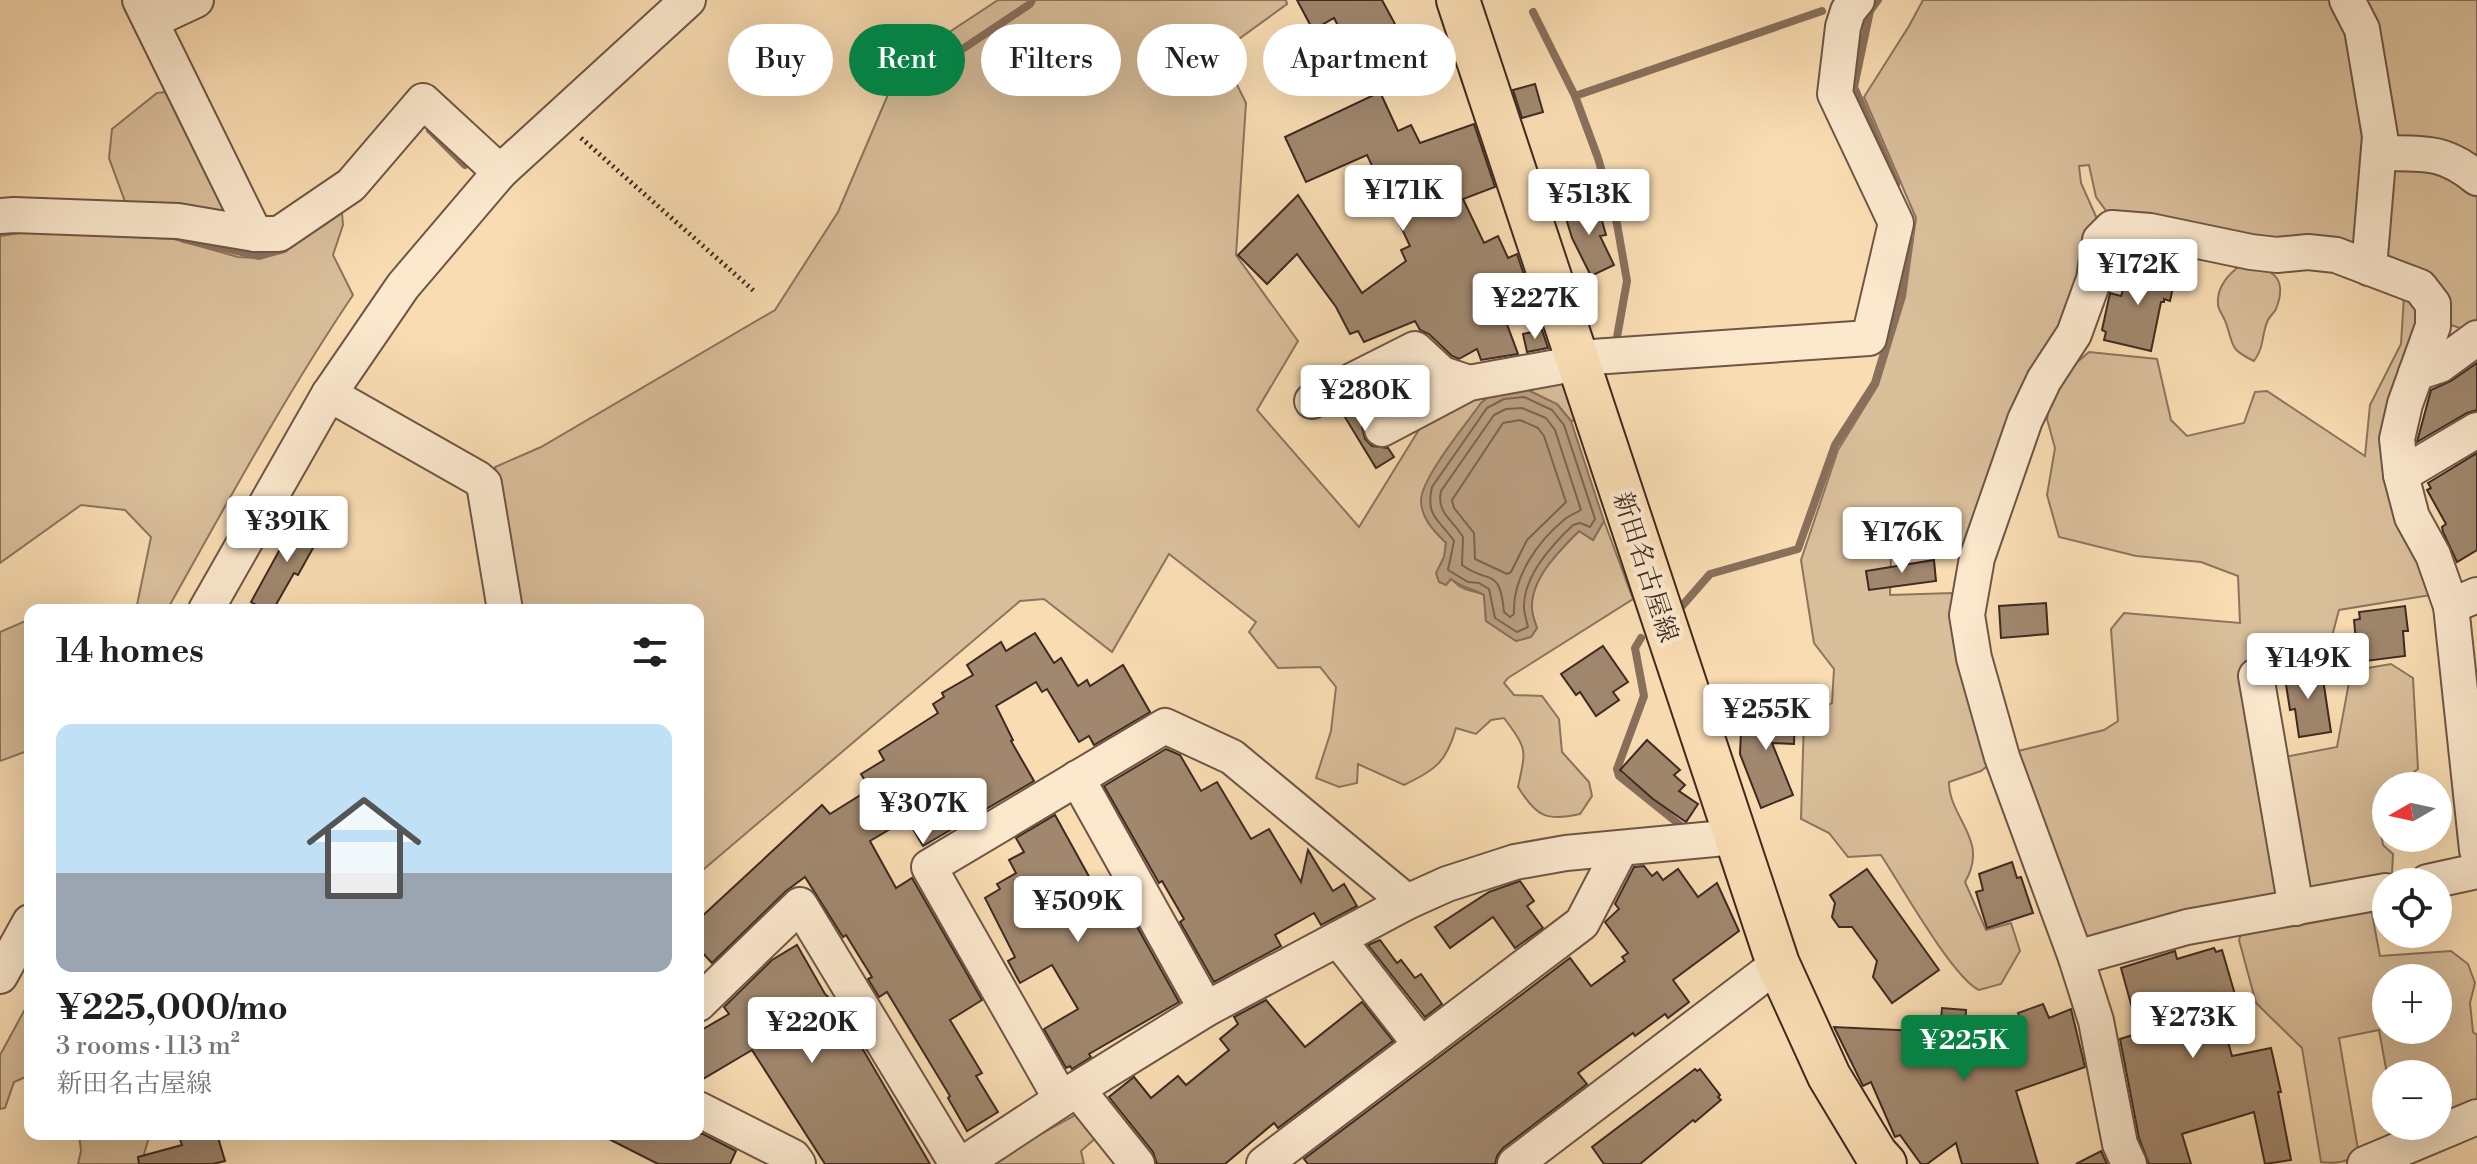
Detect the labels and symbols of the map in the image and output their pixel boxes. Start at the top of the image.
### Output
pin: ¥171K [1347,165,1459,233]
pin: ¥513K [1533,169,1645,237]
pin: ¥172K [2082,239,2194,307]
pin: ¥227K [1479,273,1591,341]
pin: ¥280K [1309,365,1421,433]
street label: 新田名古屋線 [1606,488,1684,646]
pin: ¥391K [231,496,343,564]
pin: ¥176K [1846,507,1958,575]
pin: ¥149K [2252,633,2364,701]
pin: ¥255K [1710,684,1822,752]
north arrow [2372,772,2452,852]
pin: ¥307K [867,778,979,846]
pin: ¥509K [1022,876,1134,944]
pin: ¥273K [2137,992,2249,1060]
pin: ¥220K [756,997,868,1065]
pin: ¥225K [1908,1015,2020,1083]

